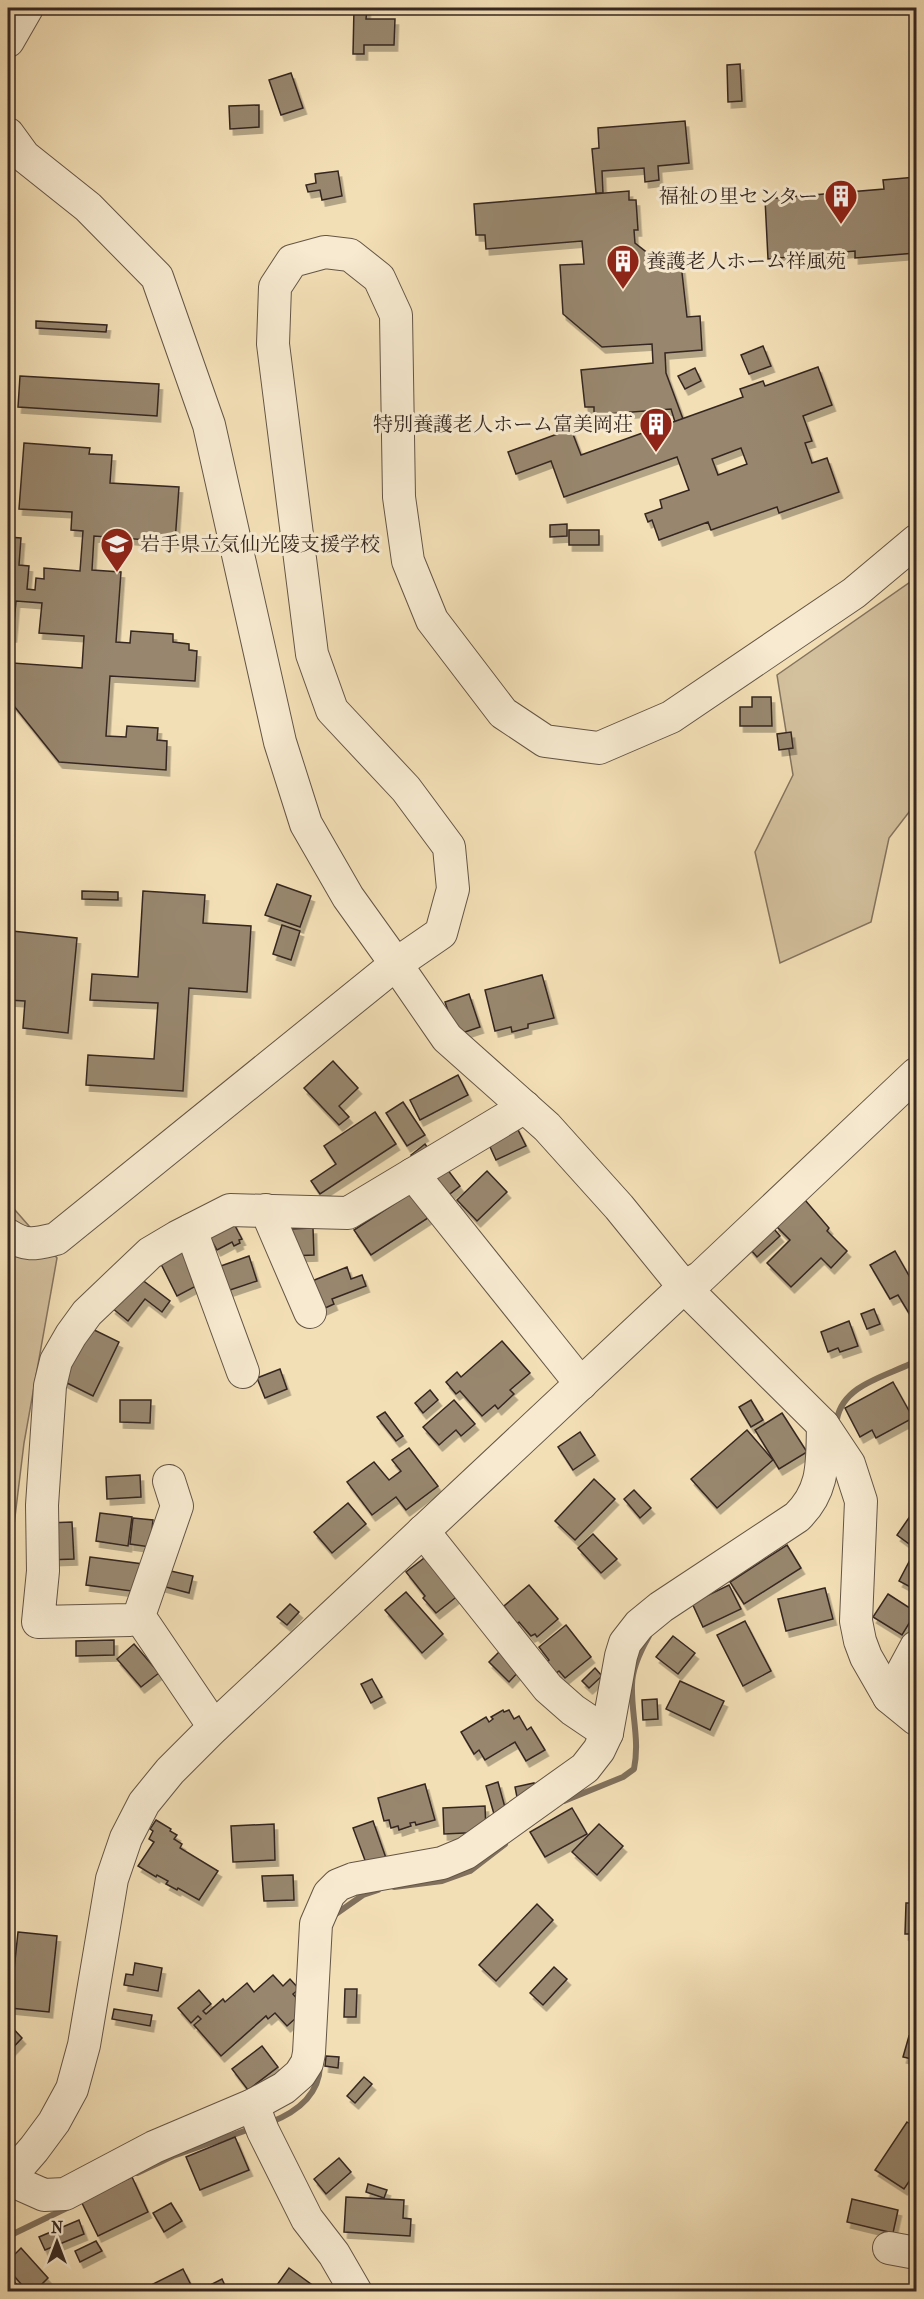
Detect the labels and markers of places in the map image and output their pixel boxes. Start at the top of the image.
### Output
building icon: 福祉の里センター [823,178,859,225]
place label: 福祉の里センター [659,185,818,208]
building icon: 養護老人ホーム祥風苑 [605,243,641,290]
place label: 養護老人ホーム祥風苑 [646,250,846,273]
building icon: 特別養護老人ホーム富美岡荘 [638,406,674,453]
place label: 特別養護老人ホーム富美岡荘 [373,413,633,436]
school or university icon: 岩手県立気仙光陵支援学校 [99,526,135,573]
place label: 岩手県立気仙光陵支援学校 [140,533,380,556]

